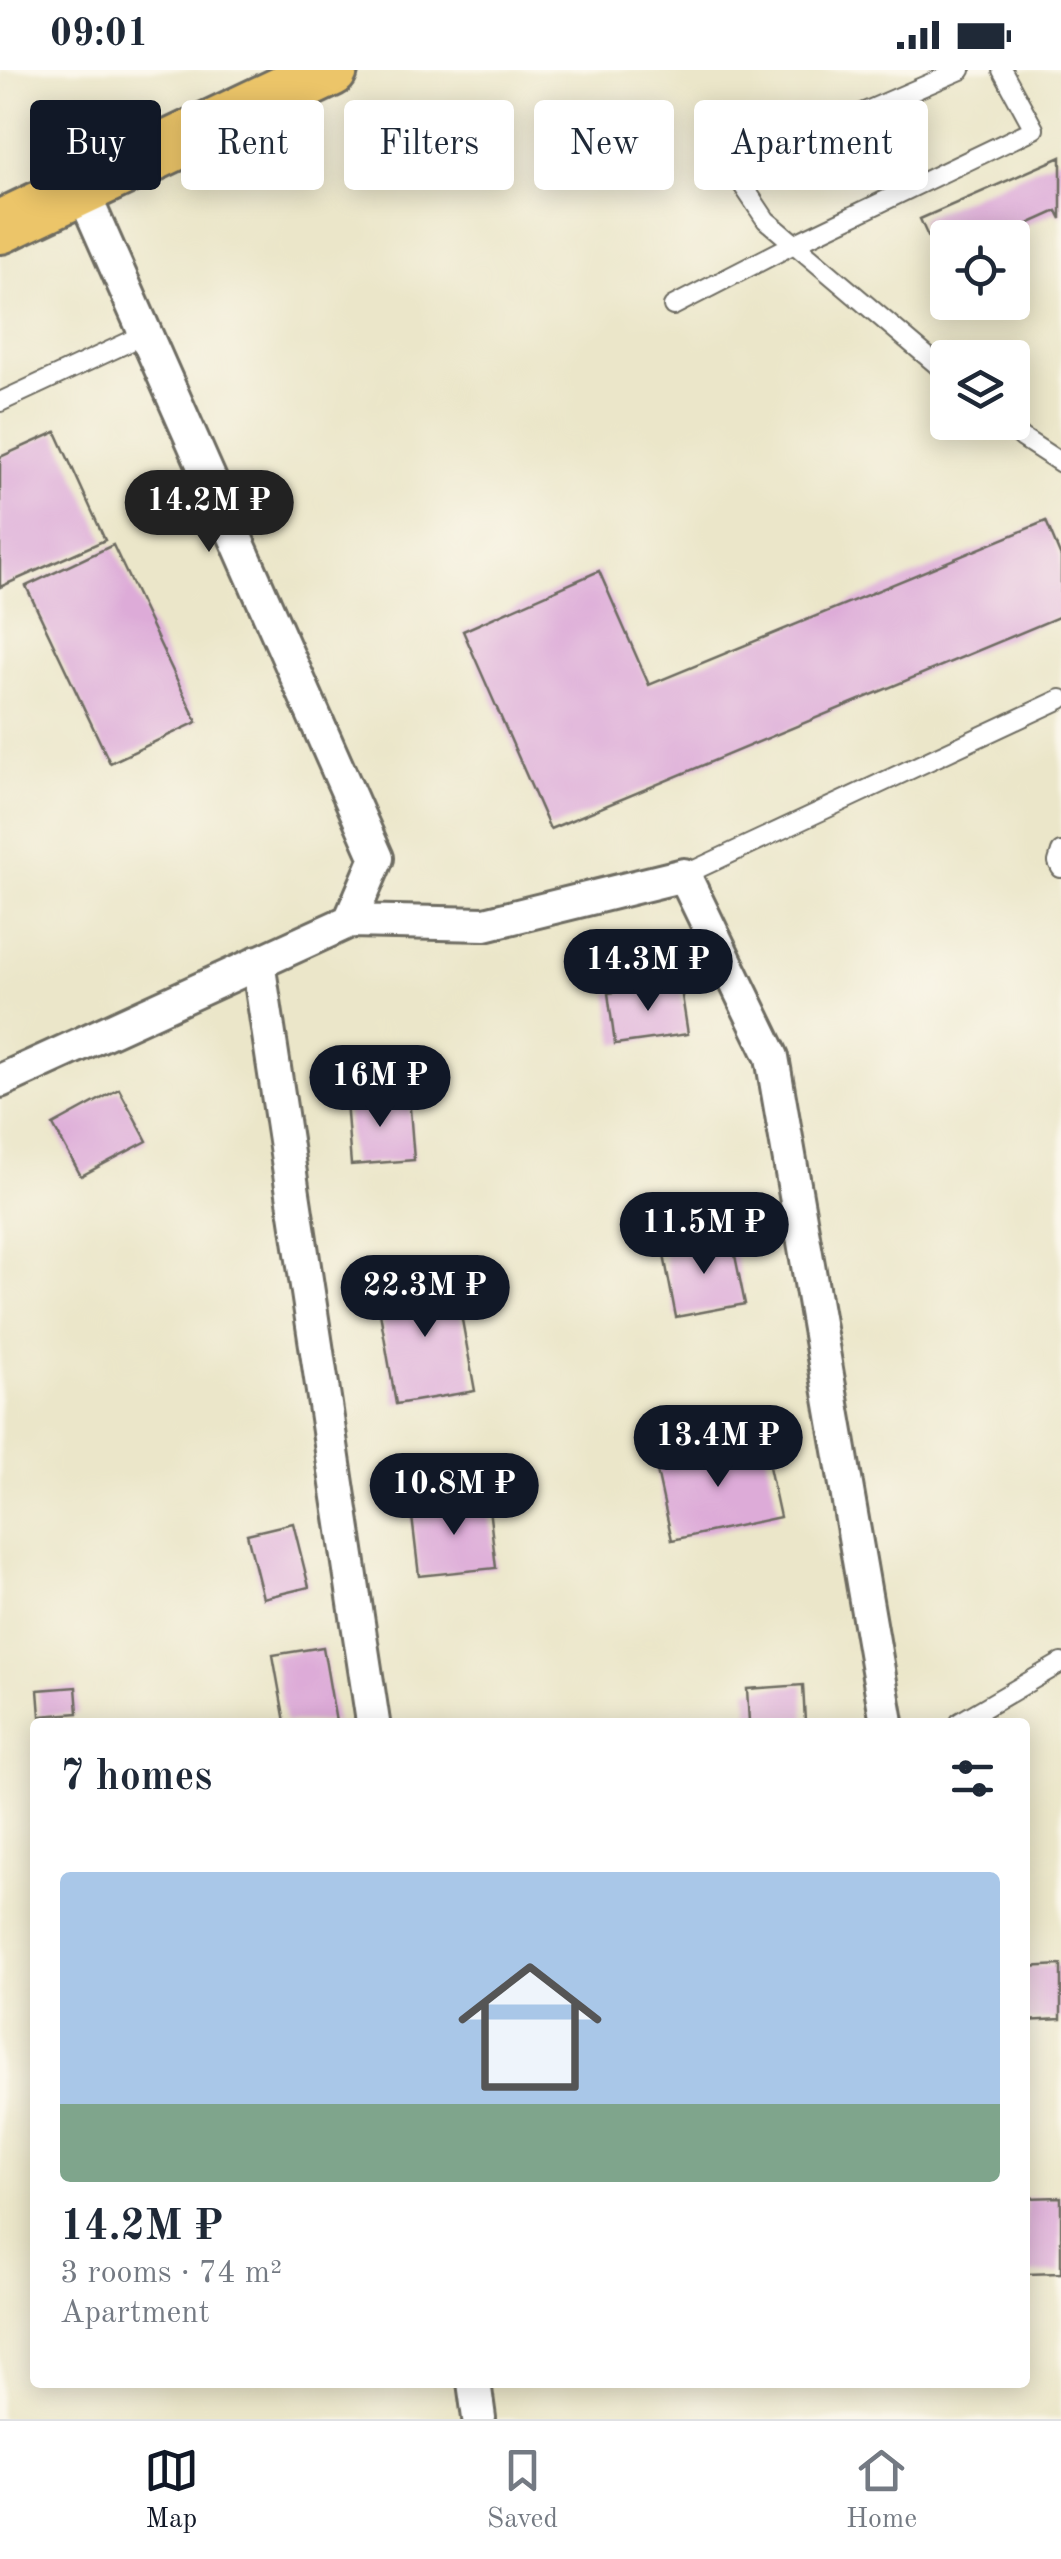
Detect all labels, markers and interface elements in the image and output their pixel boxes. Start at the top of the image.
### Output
text: 09:01 [50,16,149,54]
chip: Buy [30,100,161,190]
chip: Rent [181,100,324,190]
chip: Filters [344,100,514,190]
chip: New [534,100,674,190]
chip: Apartment [694,100,928,190]
map controls [930,220,1030,440]
button: locate [930,220,1030,320]
button: layers [930,340,1030,440]
pin: 14.2M ₽ [117,470,301,555]
text: 14.2M ₽ [147,486,271,518]
pin: 14.3M ₽ [556,929,740,1014]
text: 14.3M ₽ [586,945,710,977]
pin: 16M ₽ [310,1045,450,1130]
text: 16M ₽ [331,1061,429,1093]
pin: 11.5M ₽ [612,1192,796,1277]
text: 11.5M ₽ [642,1208,766,1240]
pin: 22.3M ₽ [333,1255,517,1340]
text: 22.3M ₽ [363,1271,487,1303]
pin: 13.4M ₽ [626,1405,810,1490]
text: 13.4M ₽ [656,1421,780,1453]
pin: 10.8M ₽ [362,1453,546,1538]
text: 10.8M ₽ [392,1469,516,1501]
icon: filters [945,1751,1000,1806]
text: 7 homes [60,1757,212,1799]
icon: home [440,1937,620,2117]
text: 14.2M ₽ [60,2207,223,2249]
text: 3 rooms · 74 m² [60,2258,282,2290]
text: Apartment [60,2298,210,2330]
tab: Map [144,2443,199,2538]
tab: Saved [487,2443,558,2538]
tab: Home [846,2443,917,2538]

